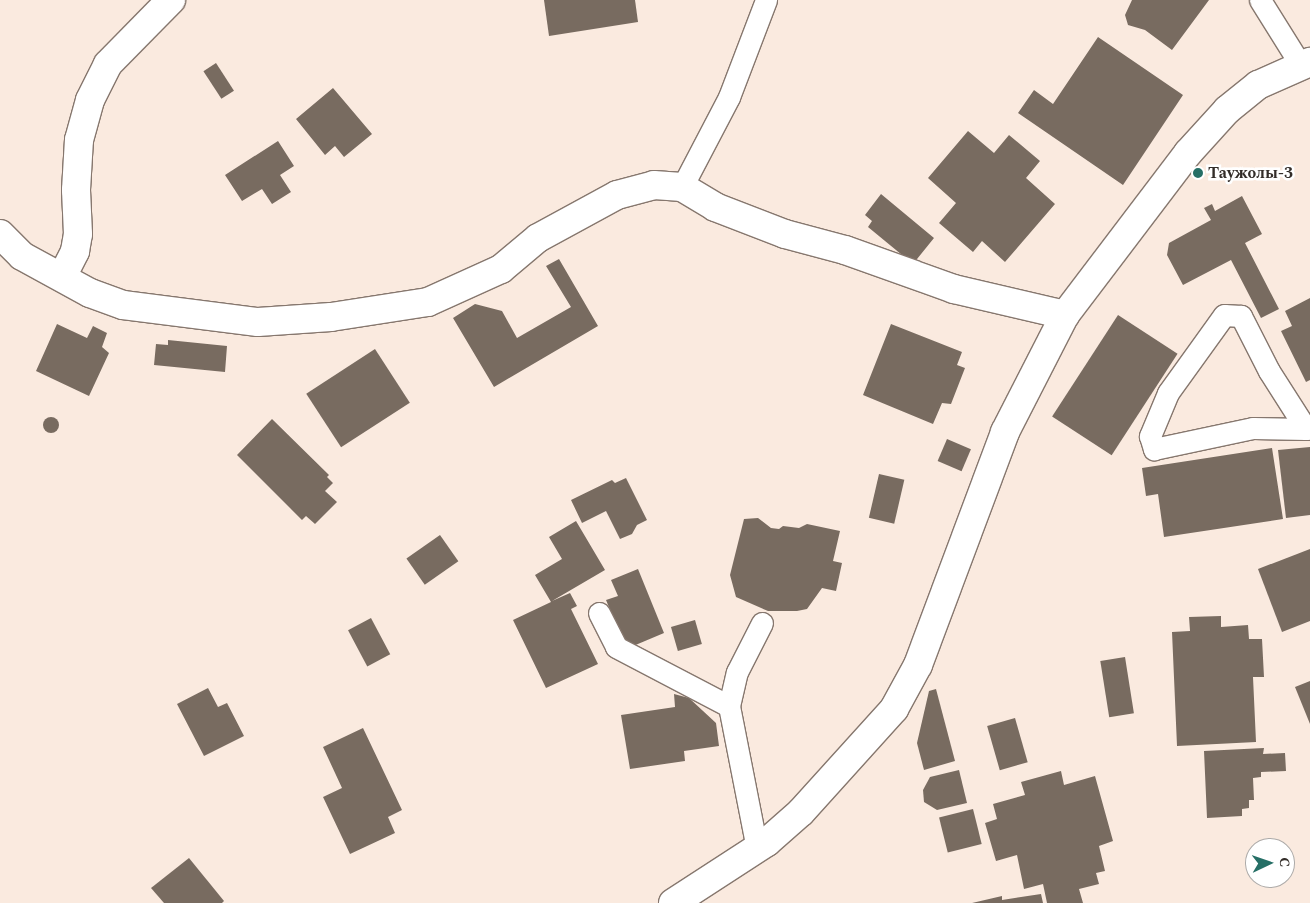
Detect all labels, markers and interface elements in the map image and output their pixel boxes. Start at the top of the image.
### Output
place label: Таужолы-3 [1208,163,1293,183]
marker: Таужолы-3 [1192,167,1204,179]
north arrow [1245,838,1295,888]
text: С [1274,857,1295,868]

